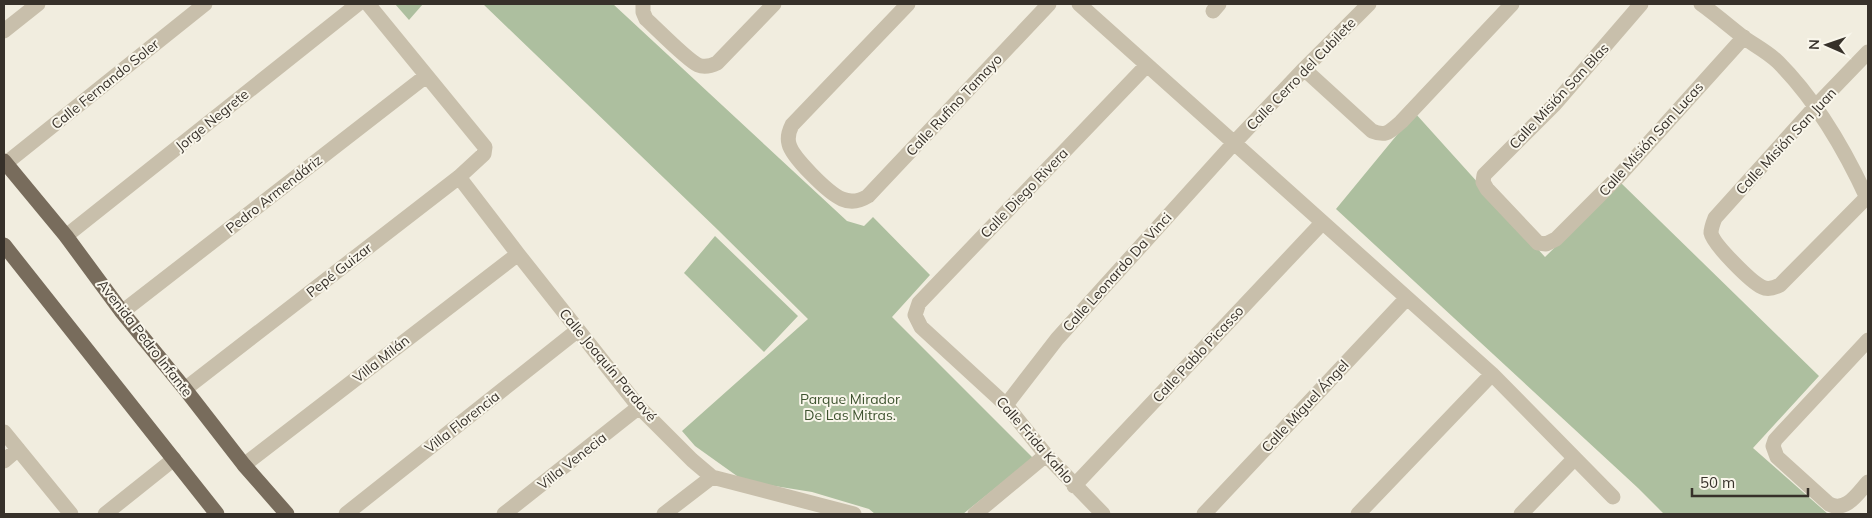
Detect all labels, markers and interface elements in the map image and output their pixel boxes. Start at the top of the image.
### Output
street label: Calle Cerro del Cubilete [1243,14,1359,134]
north arrow [1802,20,1852,70]
street label: Calle Fernando Soler [47,34,163,133]
street label: Calle Misión San Blas [1505,39,1613,153]
text: N [1805,39,1823,50]
street label: Calle Rufino Tamayo [902,50,1006,160]
street label: Calle Misión San Lucas [1595,78,1707,200]
street label: Calle Misión San Juan [1732,84,1840,198]
street label: Jorge Negrete [172,85,252,155]
street label: Calle Diego Rivera [976,144,1072,242]
street label: Pedro Armendáriz [222,151,326,237]
street label: Calle Leonardo Da Vinci [1059,209,1175,335]
street label: Pepé Guizar [303,238,376,301]
street label: Avenida Pedro Infante [94,276,196,400]
street label: Calle Pablo Picasso [1149,302,1247,406]
street label: Calle Joaquín Pardavé [555,305,661,425]
street label: Villa Milán [349,331,413,387]
street label: Calle Miguel Ángel [1257,356,1353,456]
street label: Villa Florencia [421,387,503,457]
park label: Parque Mirador De Las Mitras. [800,390,901,424]
street label: Calle Frida Kahlo [992,393,1078,487]
street label: Villa Venecia [534,428,610,494]
scale bar [1692,466,1808,498]
text: 50 m [1700,473,1735,492]

